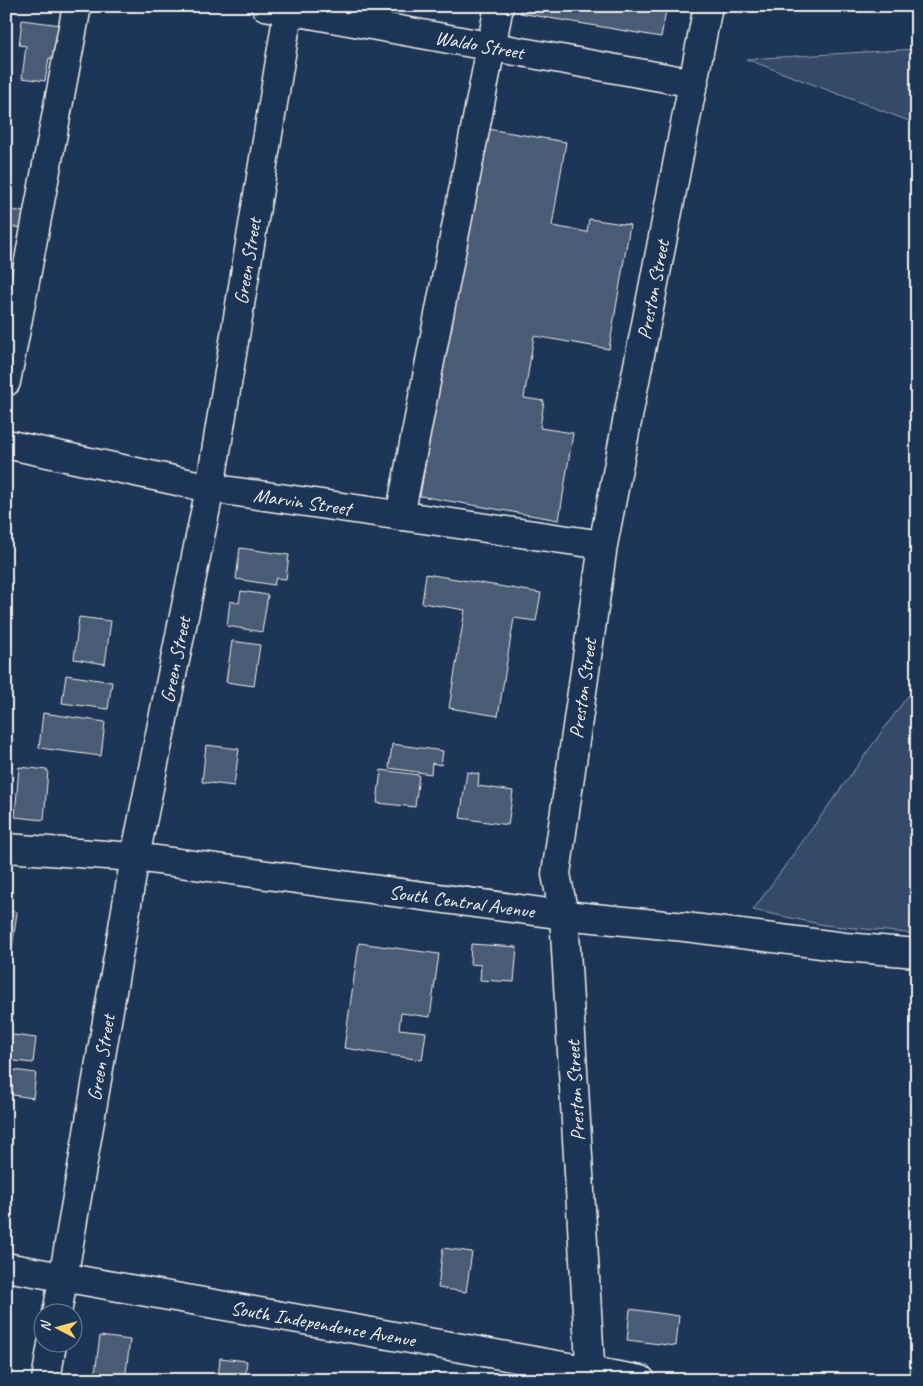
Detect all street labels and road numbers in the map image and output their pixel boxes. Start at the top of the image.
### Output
street label: Waldo Street [433,25,528,66]
street label: Green Street [228,214,267,306]
street label: Preston Street [631,236,676,342]
street label: Marvin Street [252,482,356,522]
street label: Green Street [155,612,197,705]
street label: Preston Street [564,635,603,740]
street label: South Central Avenue [387,879,537,924]
street label: Green Street [82,1010,121,1103]
street label: Preston Street [560,1038,591,1142]
street label: South Independence Avenue [229,1295,419,1353]

